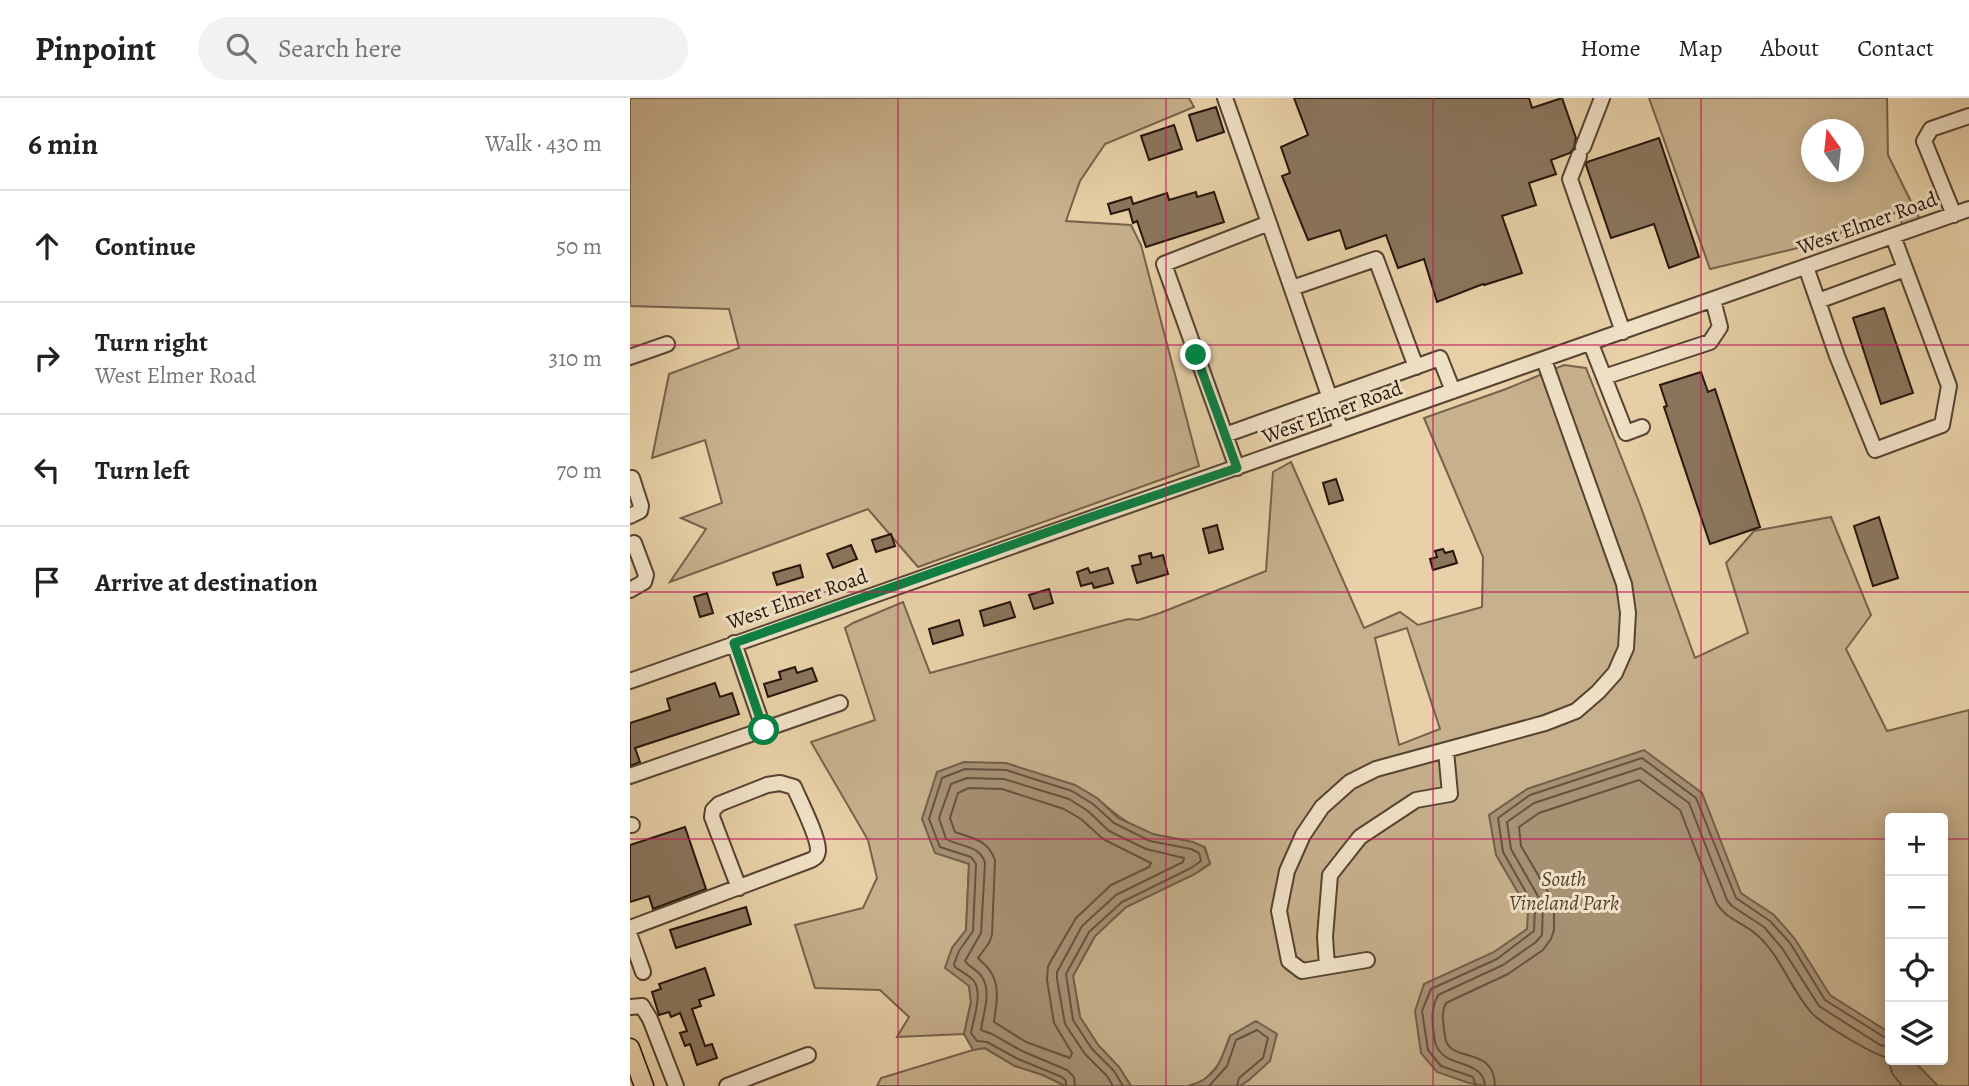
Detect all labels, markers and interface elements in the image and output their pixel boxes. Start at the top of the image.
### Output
search box [198,17,688,80]
text: Pinpoint [35,26,156,71]
icon: search [222,29,260,67]
text: Search here [278,31,402,66]
text: Home [1580,32,1641,64]
text: Map [1679,32,1723,64]
text: About [1761,32,1819,64]
text: Contact [1857,32,1934,64]
north arrow [1801,119,1864,182]
text: 6 min [28,124,98,164]
text: Walk · 430 m [485,128,602,159]
street label: West Elmer Road [1792,184,1942,262]
icon: ahead [28,227,66,265]
text: Continue [95,229,196,264]
text: 50 m [556,231,602,262]
text: Turn right [95,325,208,360]
icon: right [28,339,66,377]
route end [1180,339,1211,370]
text: 310 m [549,343,602,374]
text: West Elmer Road [95,360,256,391]
street label: West Elmer Road [1257,373,1407,451]
icon: left [28,451,66,489]
text: Turn left [95,453,190,488]
text: 70 m [556,455,602,486]
street label: West Elmer Road [722,562,872,637]
icon: arrive [28,563,66,601]
text: Arrive at destination [95,565,318,600]
route start [748,714,779,745]
map controls [1885,813,1948,1065]
button: + [1885,813,1948,876]
park label: South Vineland Park [1509,865,1619,917]
button: − [1885,876,1948,939]
button: locate [1885,939,1948,1002]
button: layers [1885,1002,1948,1065]

